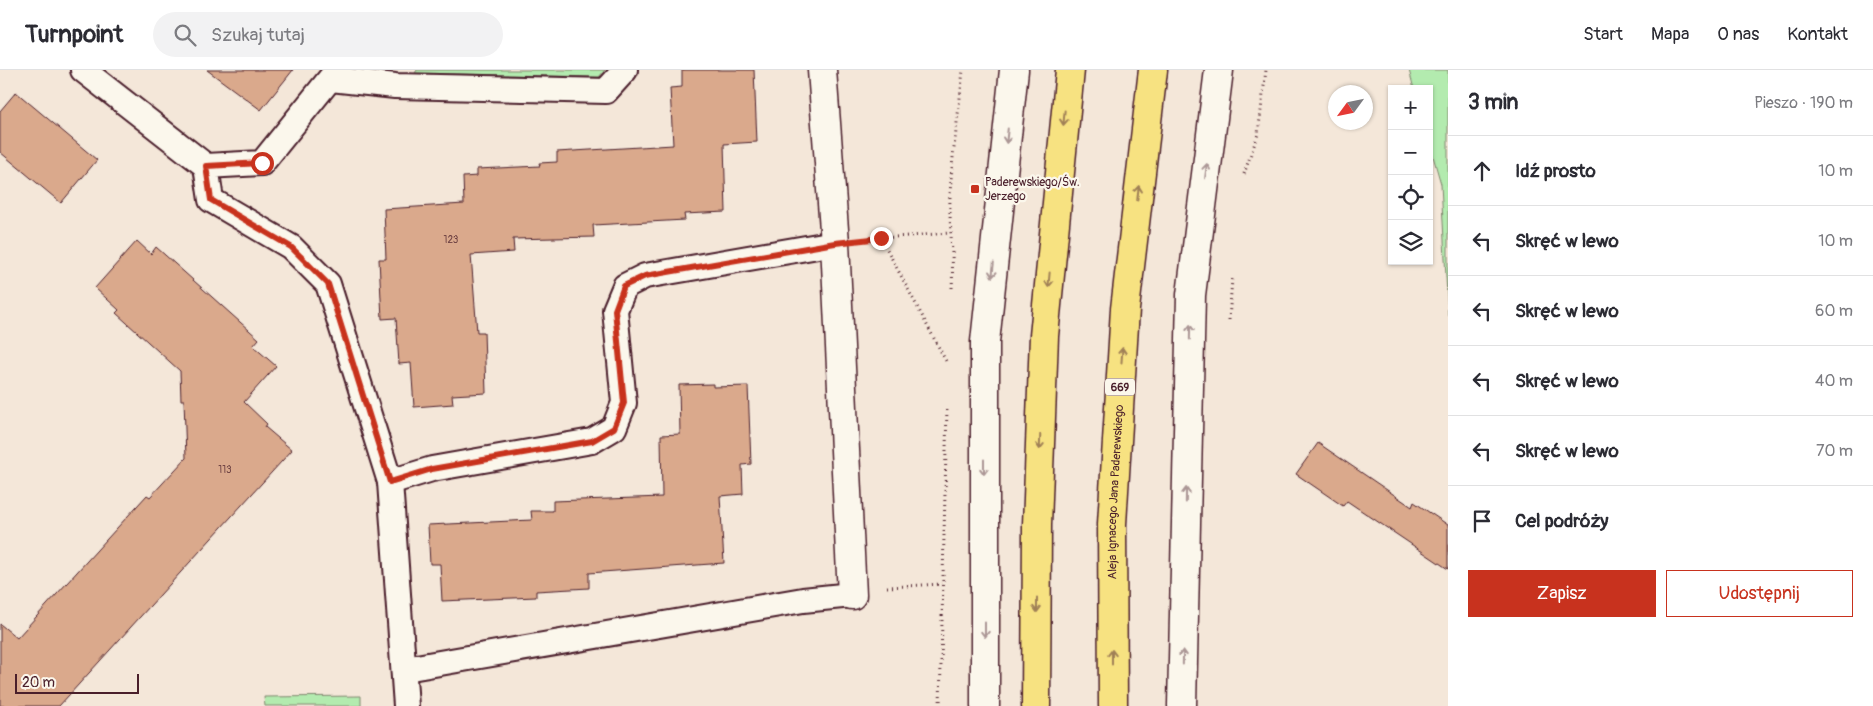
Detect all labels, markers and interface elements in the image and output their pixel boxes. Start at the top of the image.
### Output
search box [153,12,503,57]
text: Turnpoint [25,20,123,49]
icon: search [171,21,199,49]
text: Szukaj tutaj [211,23,305,47]
text: Start [1583,23,1623,46]
text: Mapa [1651,23,1689,46]
text: O nas [1717,23,1759,46]
text: Kontakt [1787,23,1848,46]
north arrow [1328,85,1373,130]
map controls [1388,85,1433,265]
button: + [1388,85,1433,130]
text: 3 min [1468,89,1518,116]
text: Pieszo · 190 m [1754,93,1853,113]
one-way arrow [1060,110,1069,126]
one-way arrow [1002,128,1012,144]
button: − [1388,130,1433,175]
route start [251,152,274,175]
icon: ahead [1468,157,1496,185]
text: Idź prosto [1515,159,1596,183]
text: 10 m [1818,161,1853,181]
one-way arrow [1201,163,1211,179]
place label: Paderewskiego/Św. Jerzego [985,174,1080,204]
button: locate [1388,175,1433,220]
marker: Paderewskiego/Św. Jerzego [969,183,981,195]
one-way arrow [1133,186,1143,202]
button: layers [1388,220,1433,265]
route end [870,227,893,250]
icon: left [1468,227,1496,255]
text: Skręć w lewo [1515,229,1619,253]
text: 10 m [1818,231,1853,251]
house number: 123 [444,234,459,246]
one-way arrow [988,262,997,278]
one-way arrow [1045,272,1054,288]
icon: left [1468,297,1496,325]
text: Skręć w lewo [1515,299,1619,323]
text: 60 m [1815,301,1853,321]
one-way arrow [1185,325,1195,341]
one-way arrow [1118,347,1127,363]
icon: left [1468,367,1496,395]
text: Skręć w lewo [1515,369,1619,393]
text: 40 m [1815,371,1853,391]
road number: 669 [1105,378,1135,396]
street label: Aleja Ignacego Jana Paderewskiego [1105,404,1127,580]
one-way arrow [1036,434,1045,450]
icon: left [1468,437,1496,465]
text: Skręć w lewo [1515,439,1619,463]
text: 70 m [1816,441,1853,461]
one-way arrow [979,459,989,475]
house number: 113 [218,464,232,476]
one-way arrow [1181,487,1191,504]
icon: arrive [1468,507,1496,535]
text: Cel podróży [1515,509,1608,533]
button: Zapisz [1468,570,1656,617]
button: Udostępnij [1666,570,1853,617]
one-way arrow [1032,596,1042,613]
one-way arrow [980,622,990,638]
one-way arrow [1107,650,1117,666]
one-way arrow [1178,650,1188,666]
scale bar [15,671,139,694]
text: 20 m [22,674,55,691]

